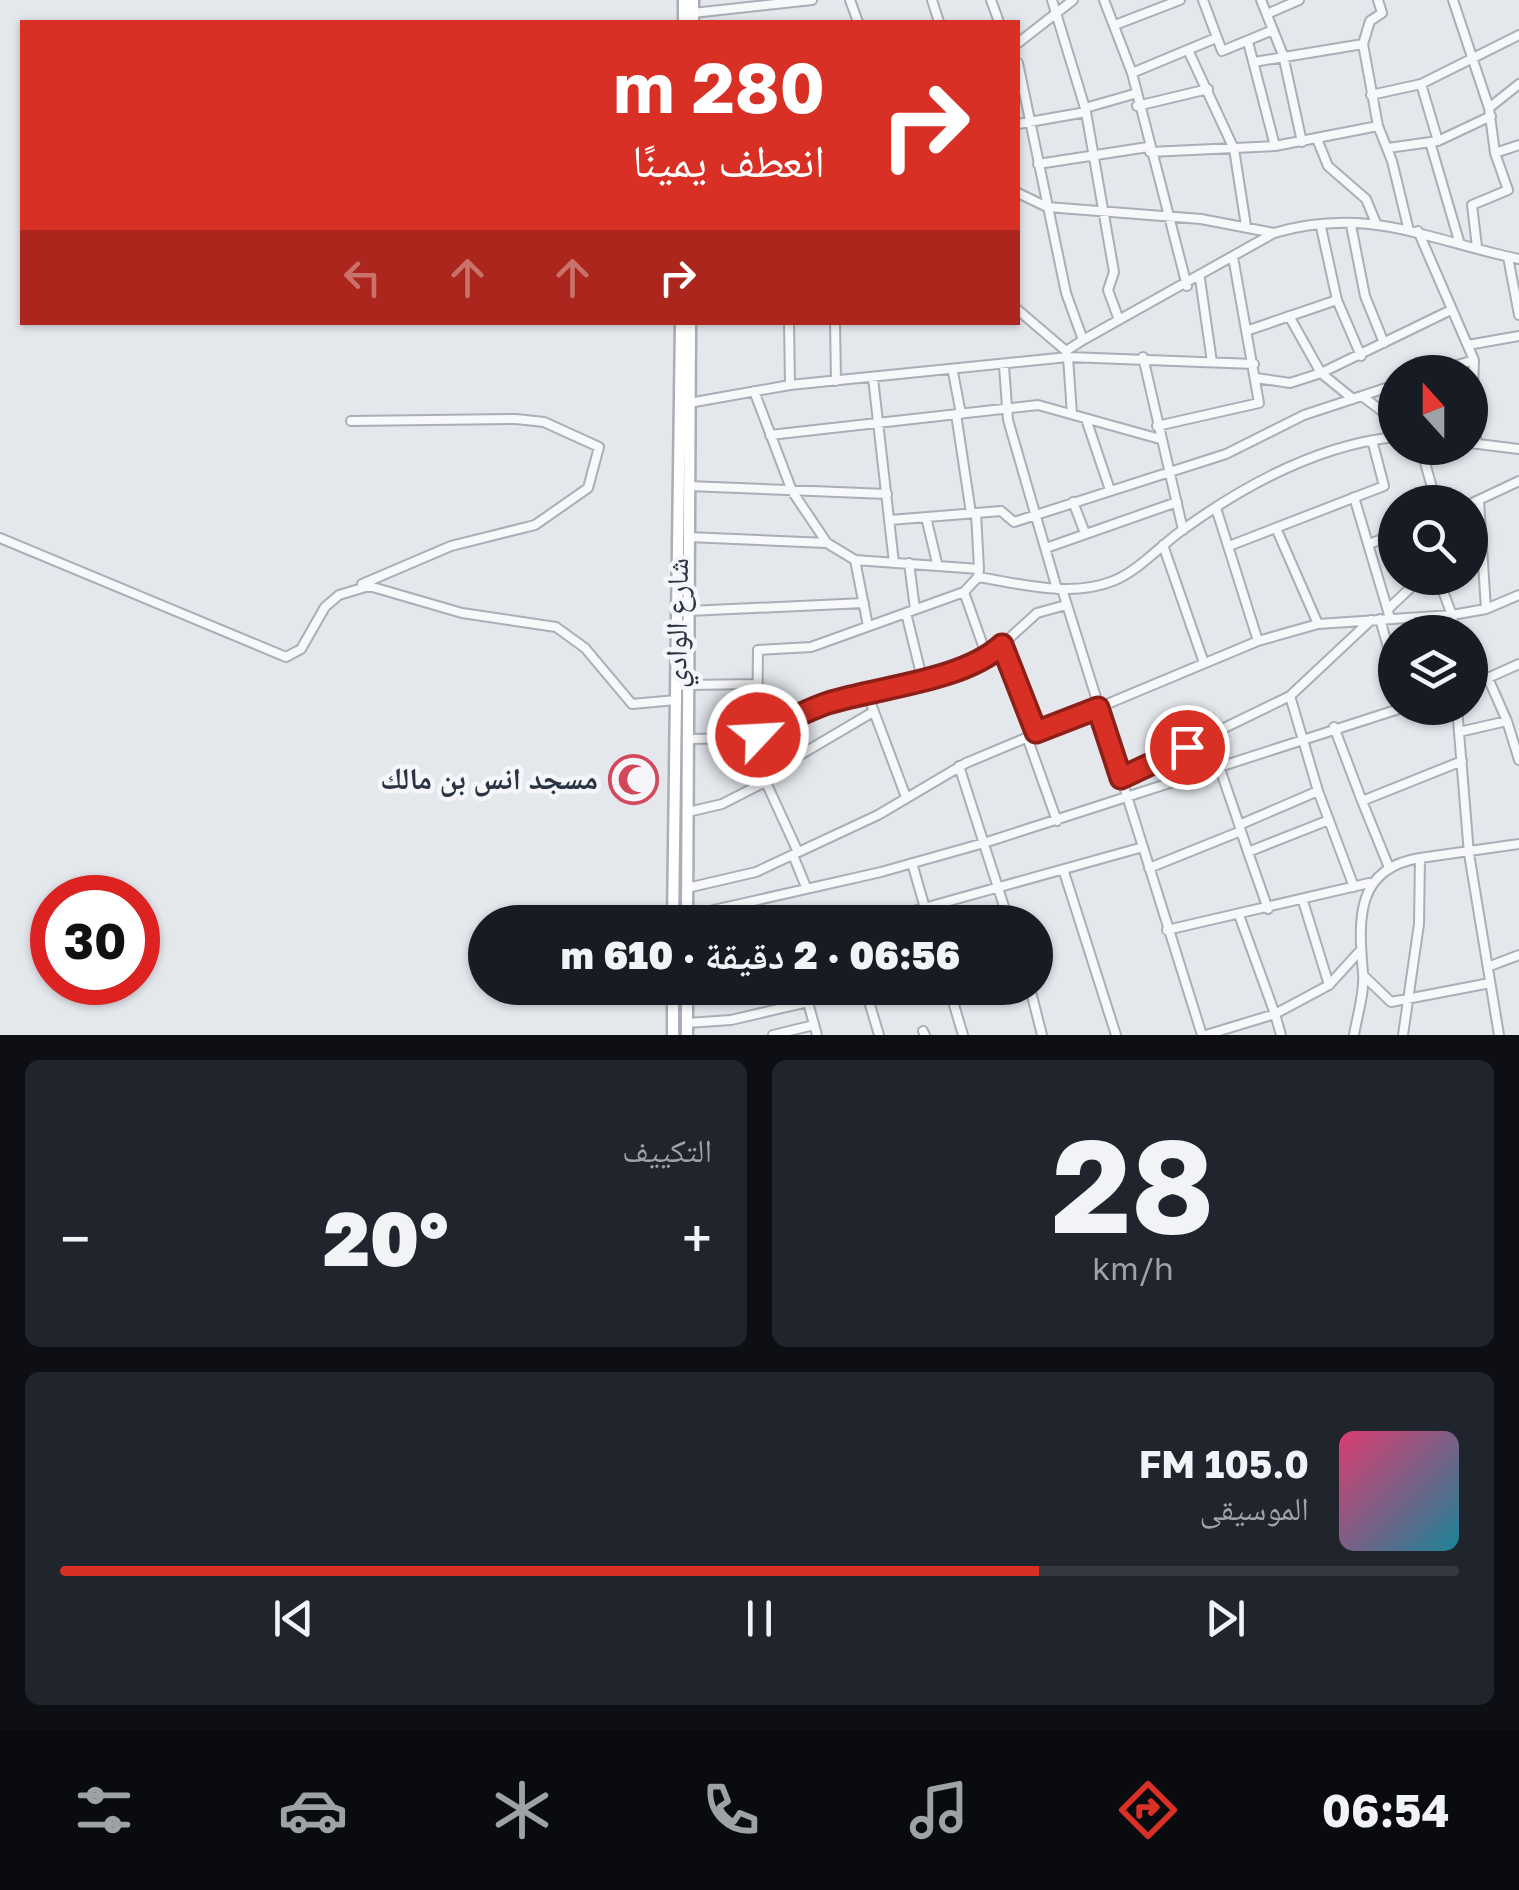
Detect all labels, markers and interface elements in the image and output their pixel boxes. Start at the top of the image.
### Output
text: 280 m [613,44,825,128]
icon: right [860,60,990,190]
text: انعطف يمينًا [632,133,825,187]
icon: left [335,250,390,305]
icon: ahead [440,250,495,305]
icon: ahead [545,250,600,305]
icon: right [650,250,705,305]
north arrow [1378,355,1488,465]
map controls [1378,355,1488,725]
button: search [1378,485,1488,595]
street label: شارع الوادي [657,558,702,688]
button: layers [1378,615,1488,725]
position arrow [706,683,810,787]
pin [1145,705,1230,790]
icon: arrive [1160,720,1215,775]
mosque icon: مسجد انس بن مالك [607,753,659,805]
place label: مسجد انس بن مالك [380,760,598,797]
speed limit sign: 30 [30,875,160,1005]
text: 06:56 · 2 دقيقة · 610 m [561,932,960,977]
text: 28 [1052,1106,1214,1262]
text: التكييف [622,1131,712,1169]
text: 20° [323,1192,449,1283]
text: − [60,1205,90,1271]
text: + [682,1205,712,1271]
text: km/h [1092,1249,1174,1287]
text: 105.0 FM [1139,1441,1309,1486]
text: الموسيقى [1199,1489,1309,1527]
icon: previous [266,1591,321,1646]
icon: pause [732,1591,787,1646]
icon: next [1198,1591,1253,1646]
icon: filters [69,1775,139,1845]
icon: car [278,1775,348,1845]
icon: climate [487,1775,557,1845]
icon: phone [696,1775,766,1845]
icon: music [904,1775,974,1845]
icon: directions [1113,1775,1183,1845]
text: 06:54 [1322,1783,1450,1837]

